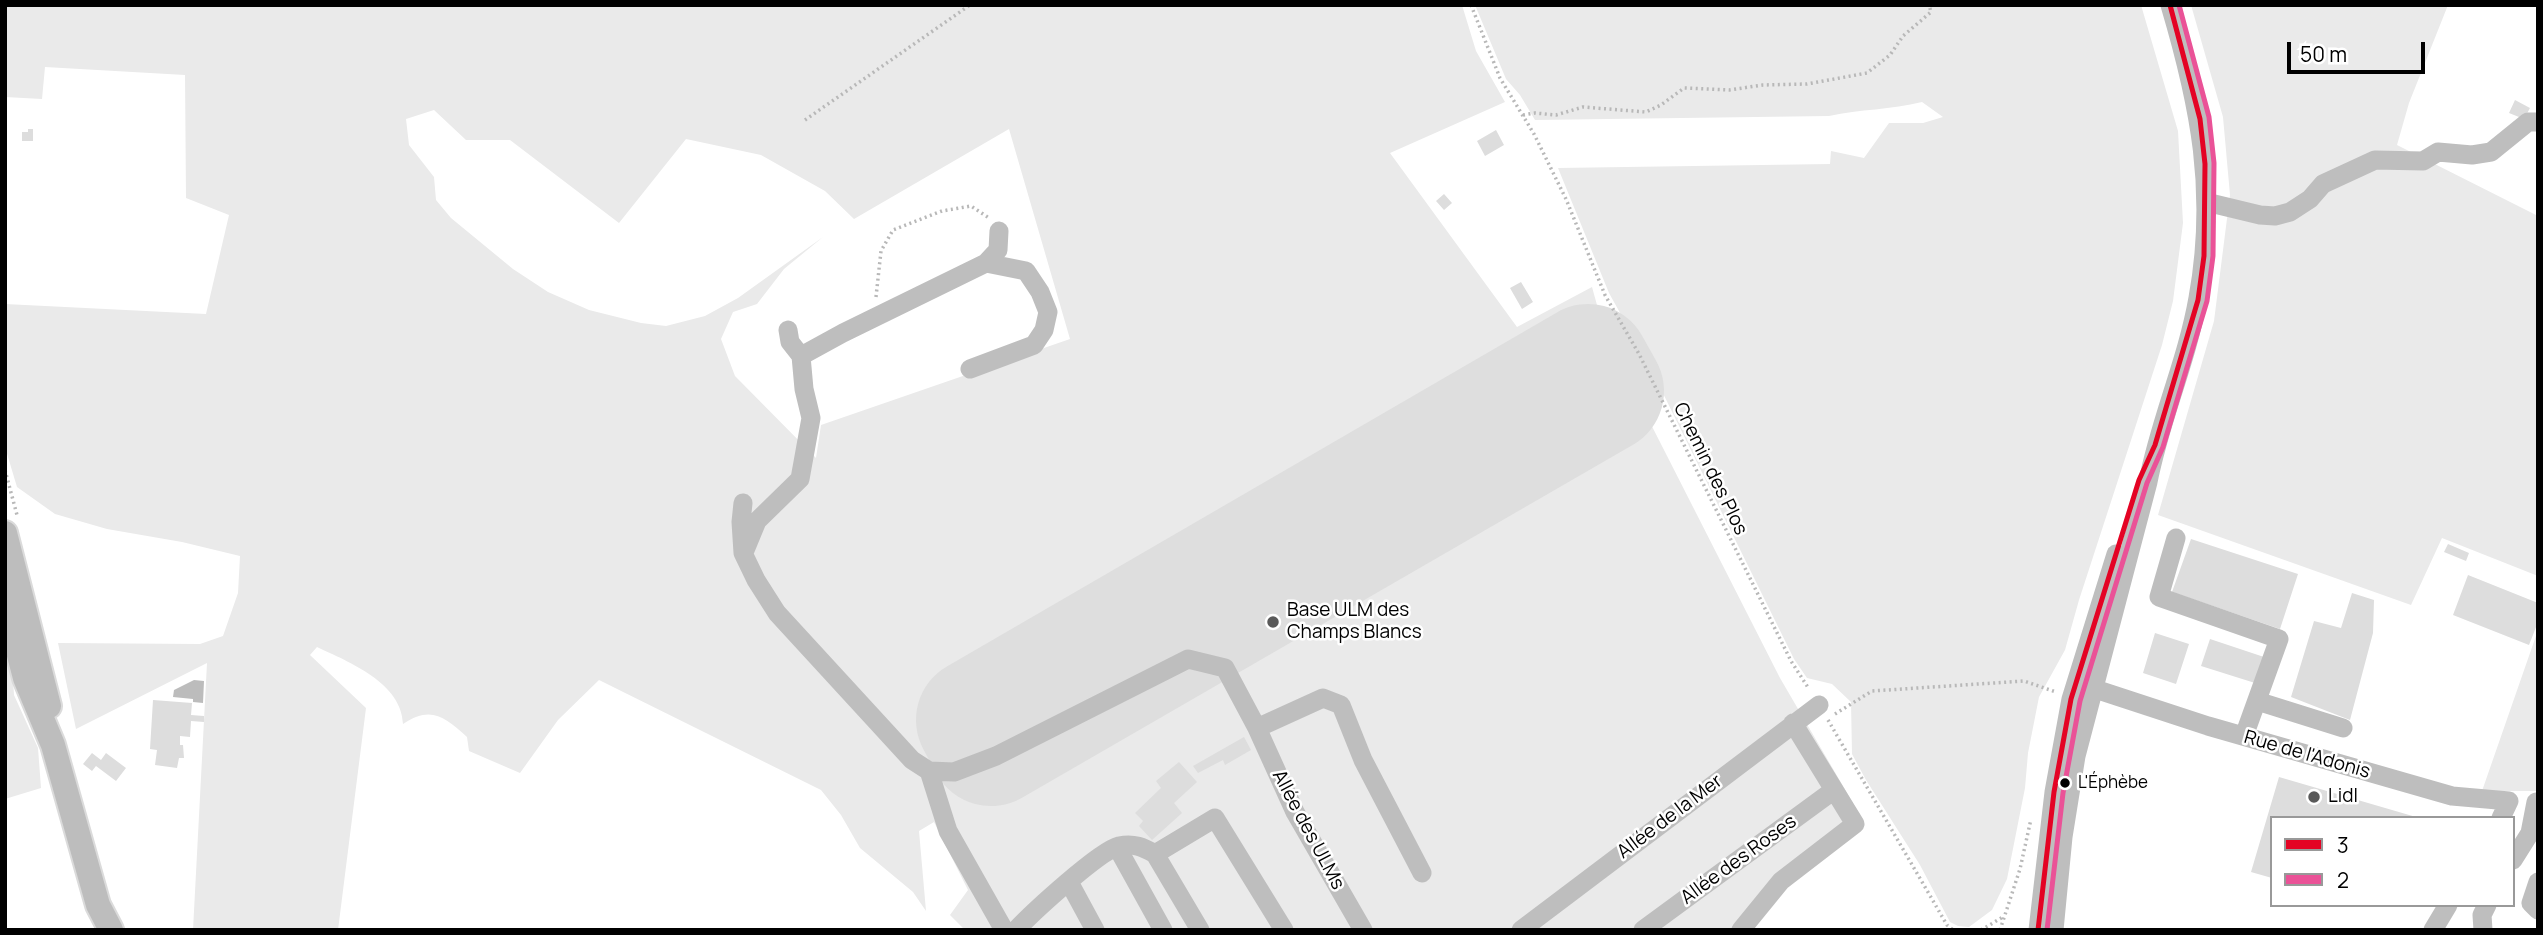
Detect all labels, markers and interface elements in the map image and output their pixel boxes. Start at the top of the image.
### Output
scale bar [2291,28,2429,72]
text: 50 m [2300,40,2347,68]
street label: Chemin des Plos [1668,399,1752,539]
place label: Base ULM des Champs Blancs [1287,600,1422,644]
marker: Base ULM des Champs Blancs [1265,614,1281,630]
street label: Rue de l'Adonis [2241,726,2373,784]
street label: Allée des ULMs [1267,766,1349,894]
street label: Allée de la Mer [1613,770,1727,864]
place label: L'Éphèbe [2078,773,2148,793]
marker: L'Éphèbe [2058,776,2072,790]
place label: Lidl [2328,786,2358,808]
marker: Lidl [2306,789,2322,805]
street label: Allée des Roses [1677,810,1801,910]
legend [2270,816,2515,907]
text: 3 [2337,831,2349,859]
text: 2 [2337,866,2349,894]

